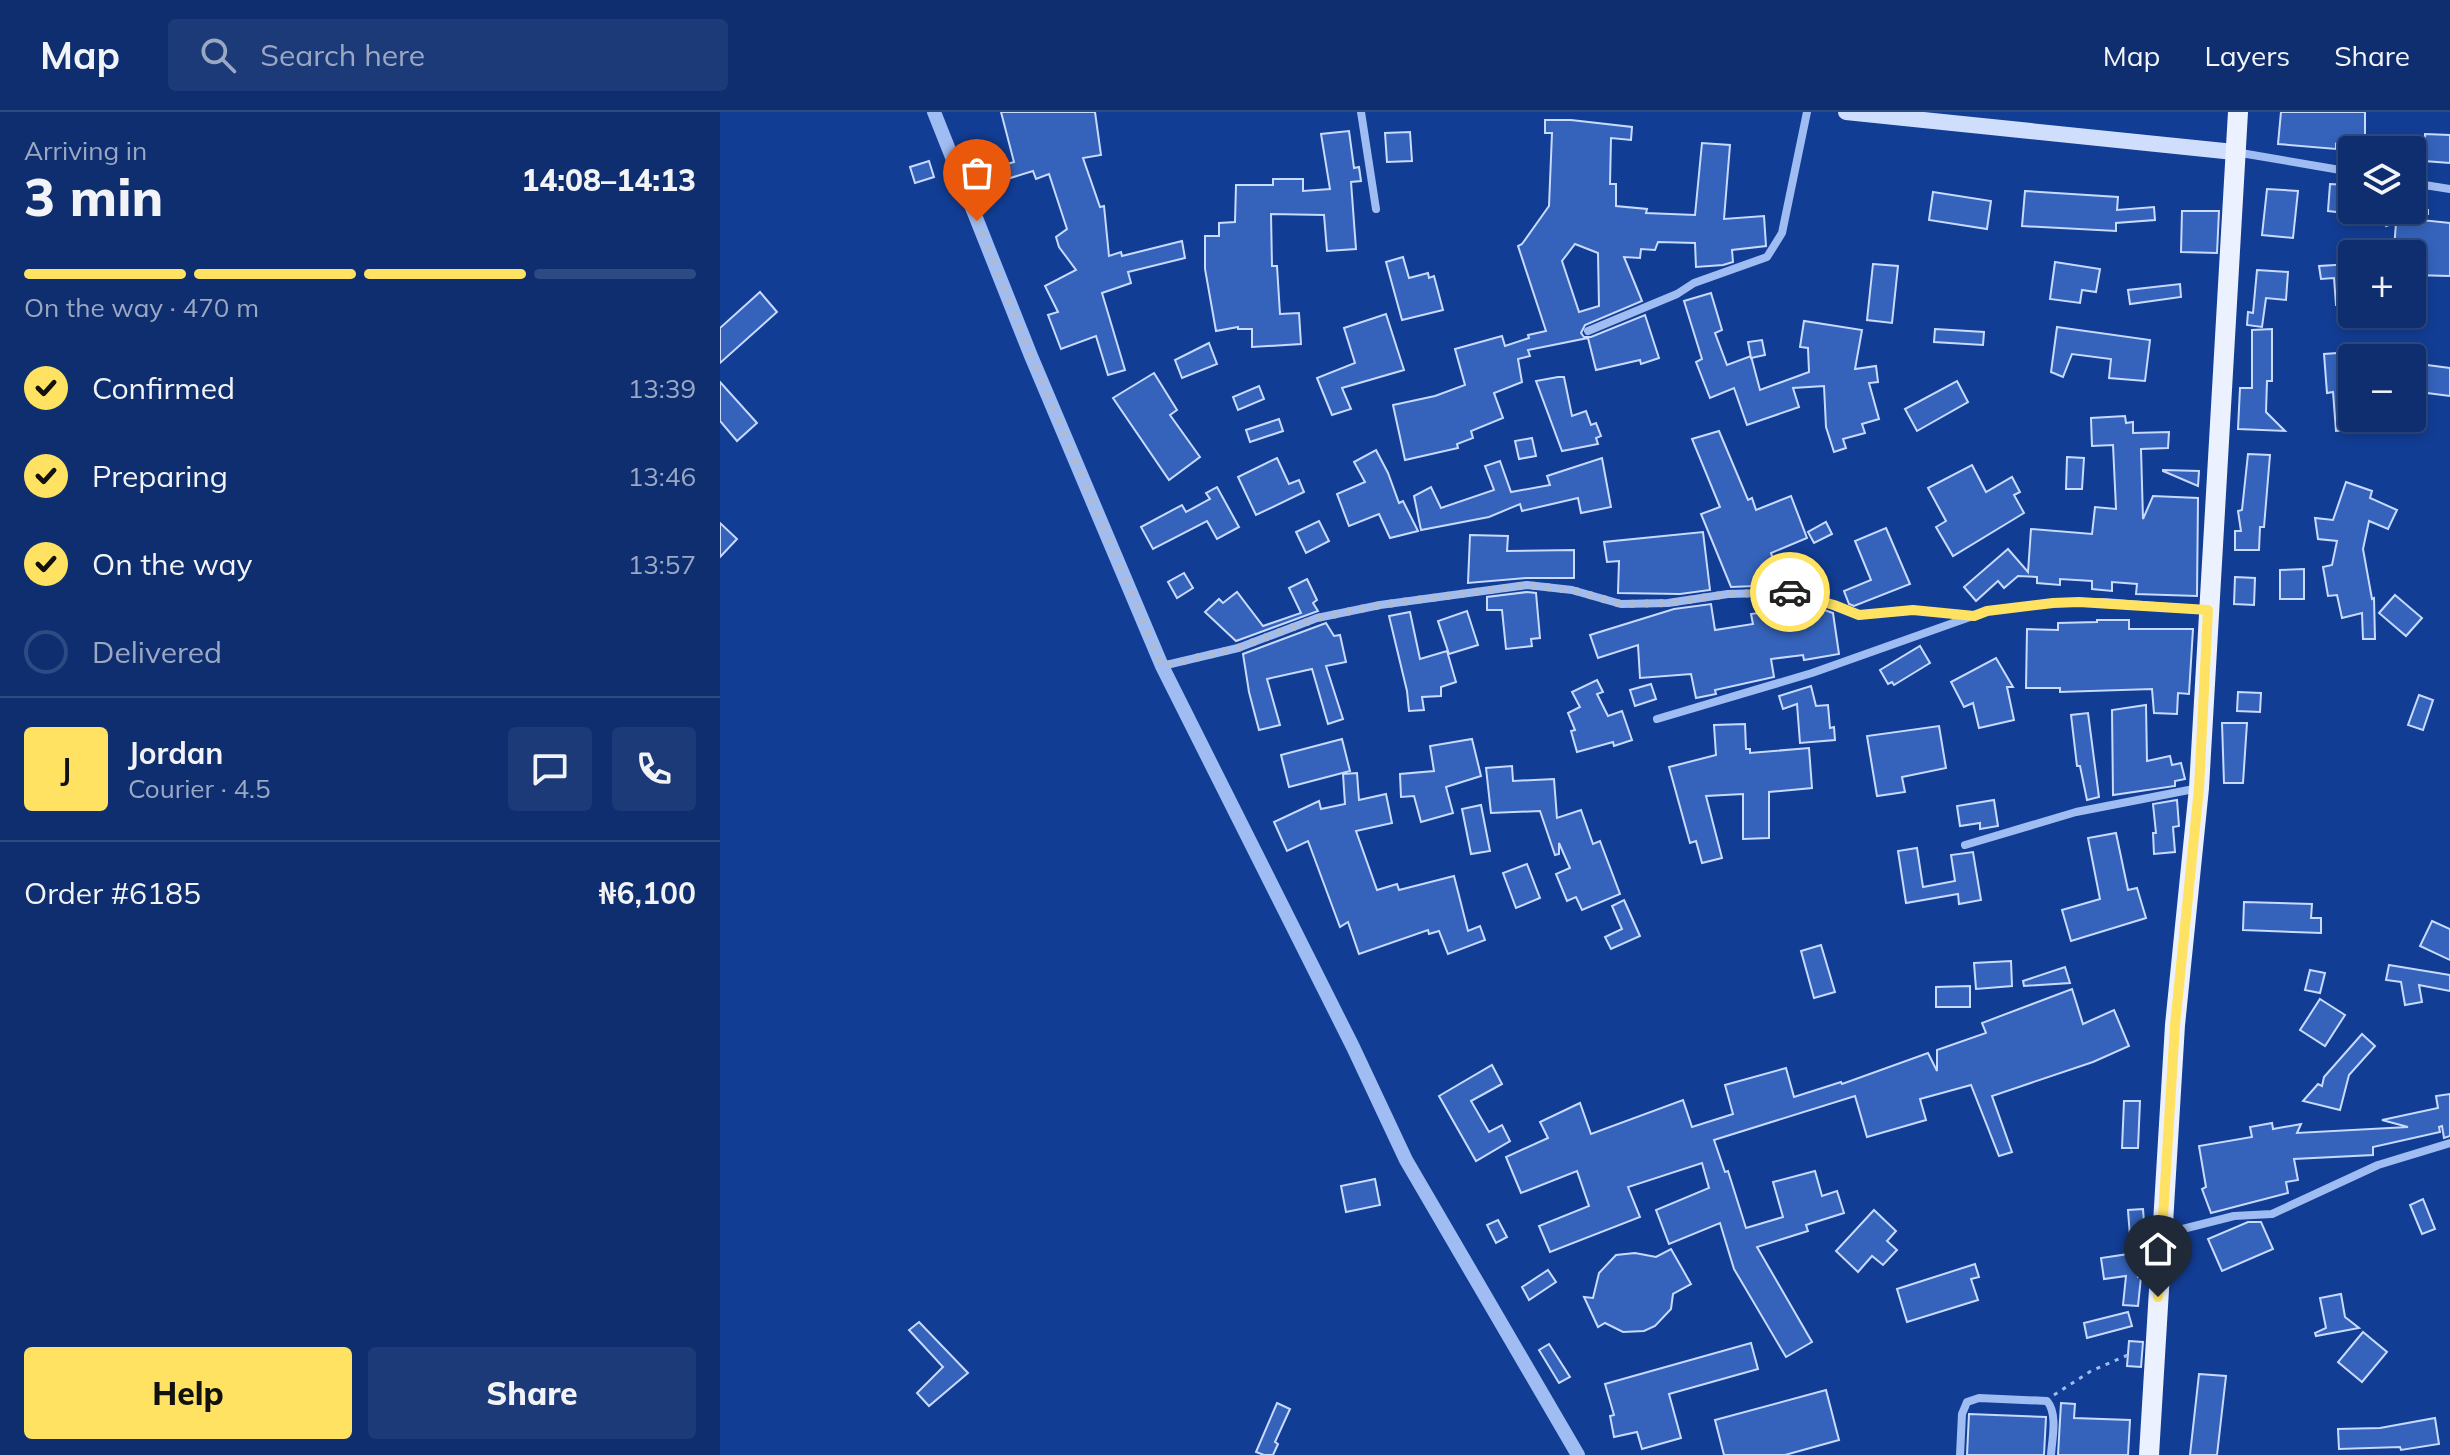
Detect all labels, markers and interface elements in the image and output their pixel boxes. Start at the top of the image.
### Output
search box [168,19,728,91]
text: Map [40,31,120,79]
icon: search [196,33,240,77]
text: Search here [260,36,425,74]
text: Map [2103,38,2160,73]
text: Layers [2204,38,2290,73]
text: Share [2334,38,2410,73]
text: Arriving in [24,134,147,167]
map controls [2338,136,2426,432]
button: layers [2338,136,2426,224]
pin [943,139,1011,221]
icon: bag [955,151,999,195]
text: 14:08–14:13 [521,161,696,199]
text: 3 min [24,164,163,229]
button: + [2338,240,2426,328]
text: On the way · 470 m [24,291,259,324]
button: − [2338,344,2426,432]
icon: check [24,366,68,410]
text: Confirmed [92,369,235,407]
text: 13:39 [628,372,696,405]
icon: check [24,454,68,498]
text: Preparing [92,457,228,495]
text: 13:46 [628,460,696,493]
icon: check [24,542,68,586]
text: On the way [92,545,252,583]
text: 13:57 [628,548,696,581]
courier [1750,552,1830,632]
icon: car [1768,570,1812,614]
text: Delivered [92,633,222,671]
button: chat [508,727,592,811]
button: phone [612,727,696,811]
text: Jordan [128,734,223,772]
text: J [61,750,71,788]
text: Courier · 4.5 [128,772,271,805]
text: Order #6185 [24,874,201,912]
text: ₦6,100 [599,874,696,912]
pin [2124,1215,2192,1297]
icon: home [2136,1227,2180,1271]
button: Help [24,1347,352,1439]
button: Share [368,1347,696,1439]

